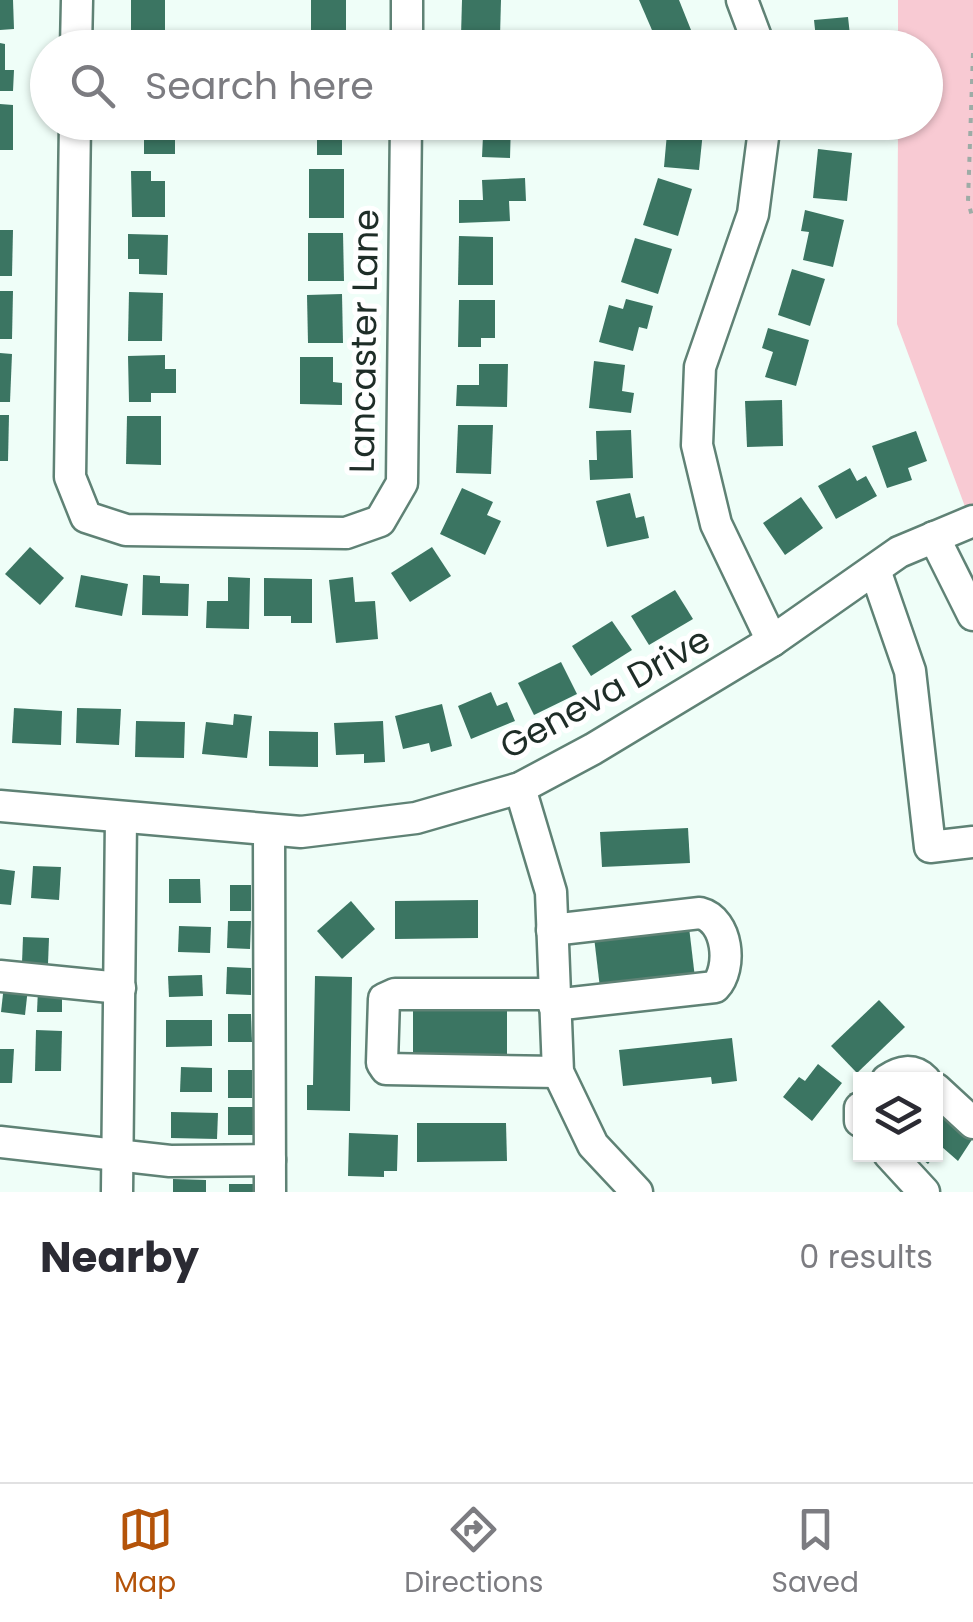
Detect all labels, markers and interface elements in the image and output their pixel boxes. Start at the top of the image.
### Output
search box [30,30,943,140]
icon: search [65,58,120,113]
text: Search here [145,59,374,112]
street label: Lancaster Lane [337,209,390,473]
street label: Geneva Drive [491,615,719,771]
map controls [853,1072,943,1162]
button: layers [853,1072,943,1162]
text: Nearby [40,1228,199,1287]
text: 0 results [799,1234,933,1279]
tab: Map [114,1502,176,1604]
tab: Directions [404,1502,543,1604]
tab: Saved [772,1502,859,1604]

